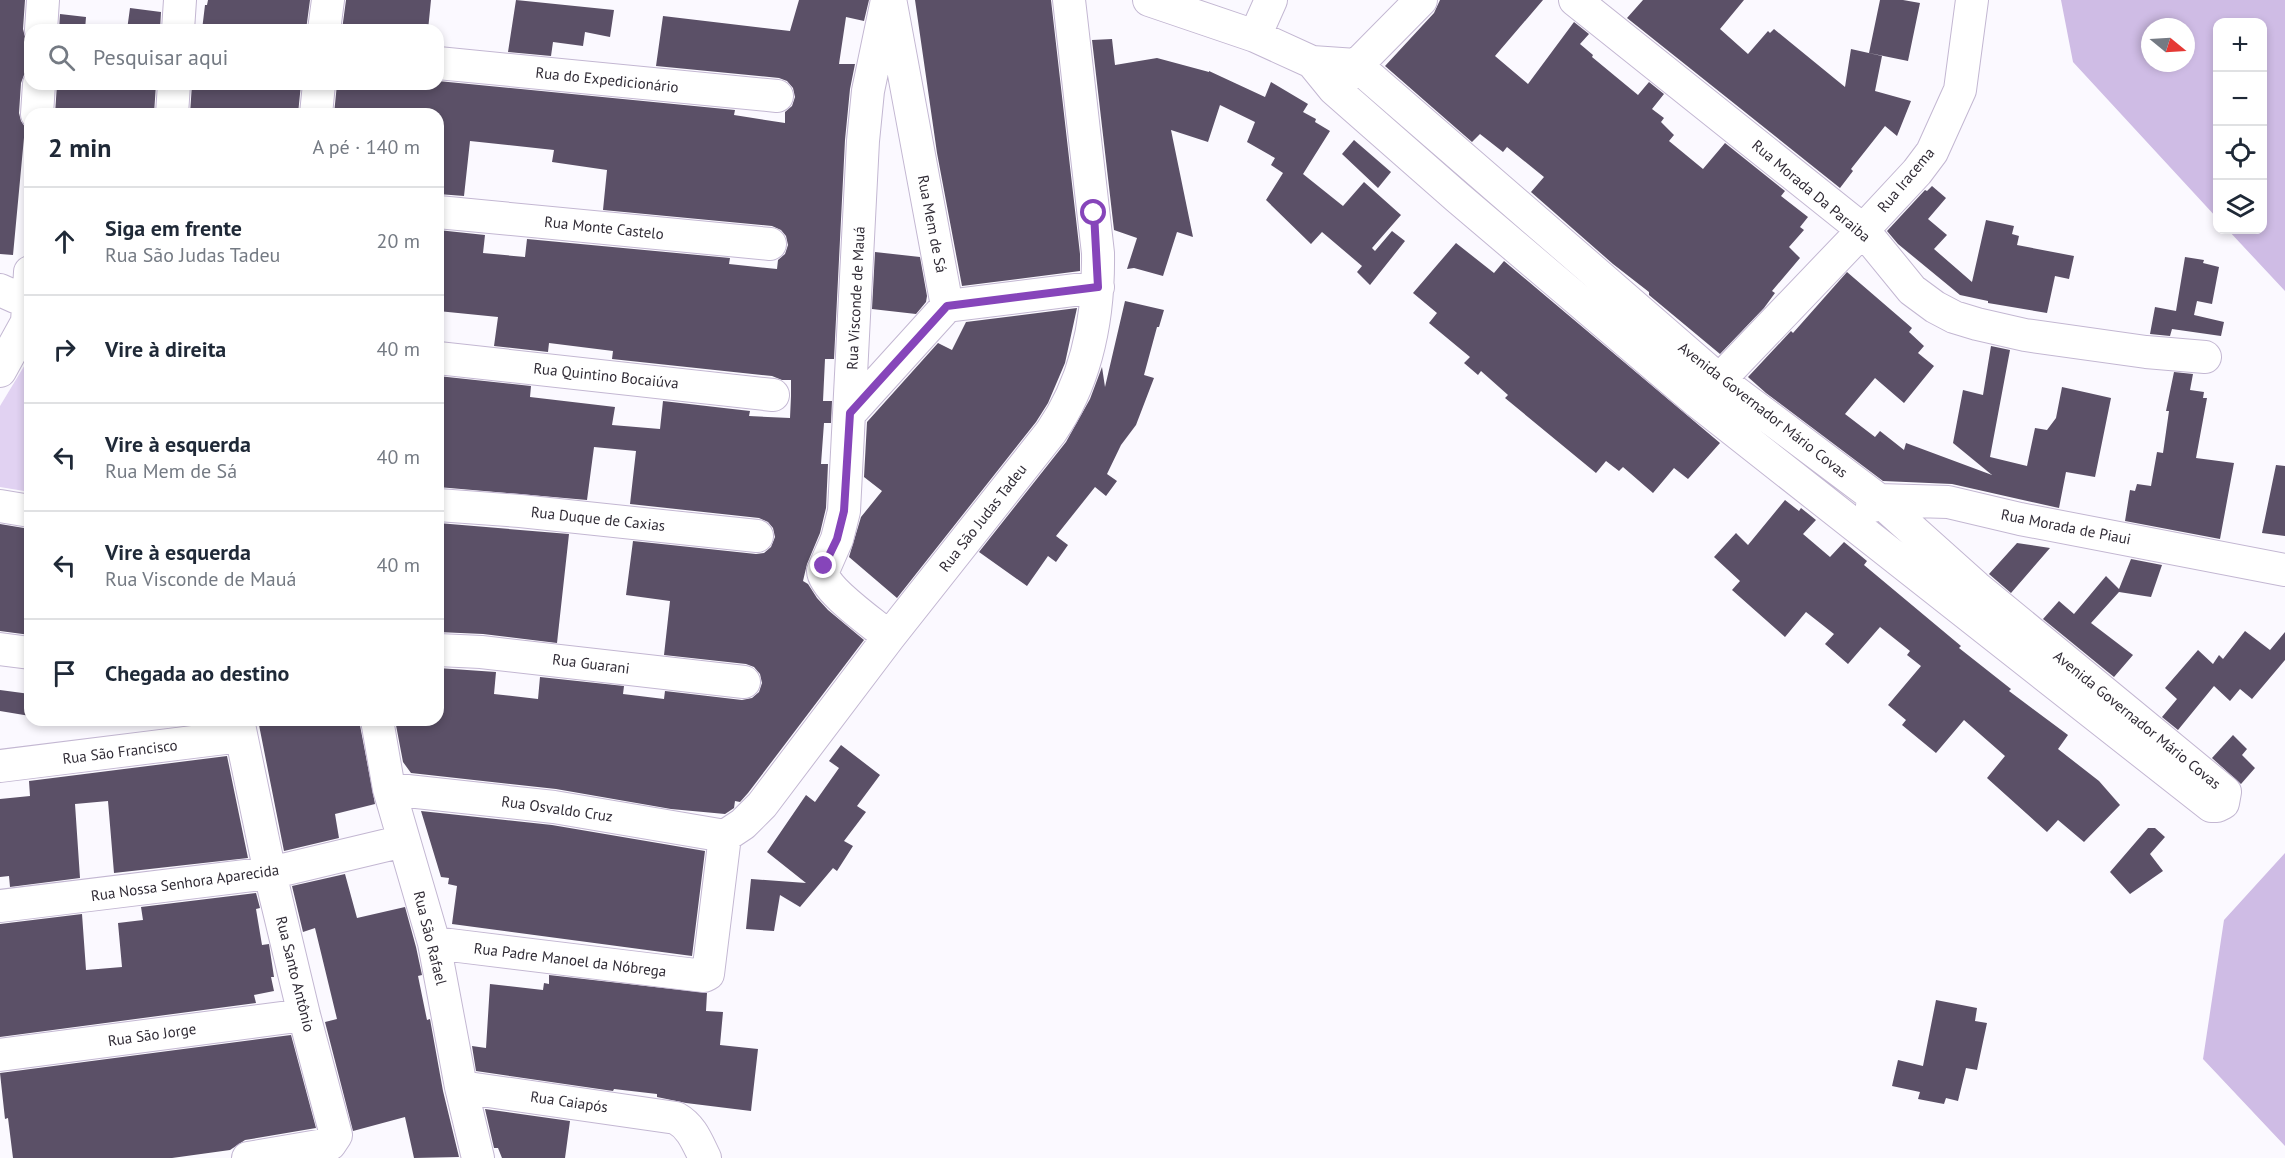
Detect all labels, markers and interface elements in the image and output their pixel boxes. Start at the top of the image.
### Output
north arrow [2141,18,2195,72]
map controls [2213,18,2267,234]
button: + [2213,18,2267,72]
search box [24,24,444,90]
icon: search [45,41,78,74]
text: Pesquisar aqui [93,43,229,71]
street label: Rua do Expedicionário [535,63,679,96]
button: − [2213,72,2267,126]
button: locate [2213,126,2267,180]
text: 2 min [48,131,111,164]
text: A pé · 140 m [313,134,420,160]
street label: Rua Morada Da Paraiba [1748,135,1874,246]
street label: Rua Iracema [1873,143,1938,216]
street label: Rua Mem de Sá [914,173,951,274]
button: layers [2213,180,2267,234]
route start [1080,199,1106,225]
street label: Rua Monte Castelo [543,212,665,243]
text: Siga em frente [105,214,242,242]
icon: ahead [48,225,81,258]
street label: Rua Visconde de Mauá [842,226,869,370]
text: 20 m [377,228,420,254]
text: Rua São Judas Tadeu [105,242,280,268]
icon: right [48,333,81,366]
text: Vire à direita [105,335,226,363]
text: 40 m [377,336,420,362]
street label: Avenida Governador Mário Covas [1675,338,1852,482]
street label: Rua Quintino Bocaiúva [532,358,680,393]
text: Vire à esquerda [105,430,251,458]
icon: left [48,441,81,474]
text: 40 m [377,444,420,470]
text: Rua Mem de Sá [105,458,237,484]
street label: Rua São Judas Tadeu [935,460,1031,575]
street label: Rua Duque de Caxias [530,502,666,535]
street label: Rua Morada de Piaui [2000,505,2133,548]
text: Vire à esquerda [105,538,251,566]
icon: left [48,549,81,582]
text: 40 m [377,552,420,578]
route end [810,552,836,578]
text: Rua Visconde de Mauá [105,566,296,592]
street label: Avenida Governador Mário Covas [2050,646,2225,793]
street label: Rua Guarani [551,649,631,678]
icon: arrive [48,657,81,690]
text: Chegada ao destino [105,659,289,687]
street label: Rua São Francisco [61,735,179,768]
street label: Rua Osvaldo Cruz [500,791,614,826]
street label: Rua Nossa Senhora Aparecida [90,860,280,905]
street label: Rua São Rafael [410,889,451,987]
street label: Rua Santo Antônio [272,914,319,1034]
street label: Rua Padre Manoel da Nóbrega [473,938,667,981]
street label: Rua São Jorge [107,1019,197,1050]
street label: Rua Caiapós [529,1087,609,1116]

